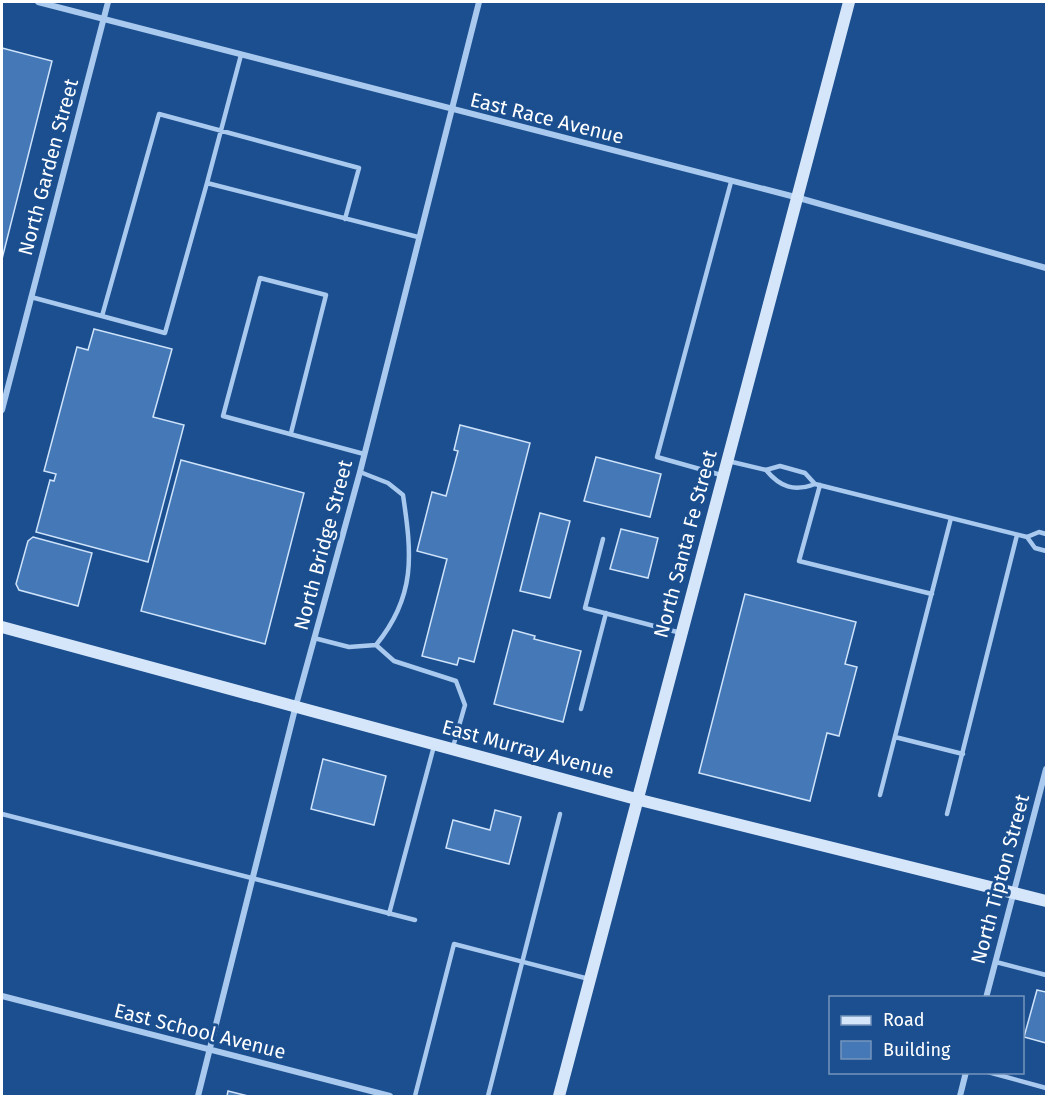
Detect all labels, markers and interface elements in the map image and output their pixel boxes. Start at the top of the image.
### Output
street label: North Garden Street [13,75,83,258]
street label: East Race Avenue [468,87,626,149]
street label: North Santa Fe Street [648,447,722,641]
street label: North Bridge Street [289,456,357,633]
street label: East Murray Avenue [439,714,617,784]
street label: North Tipton Street [966,791,1034,967]
legend [829,996,1024,1074]
street label: East School Avenue [112,998,288,1064]
text: Road [883,1009,925,1031]
text: Building [883,1039,951,1061]

